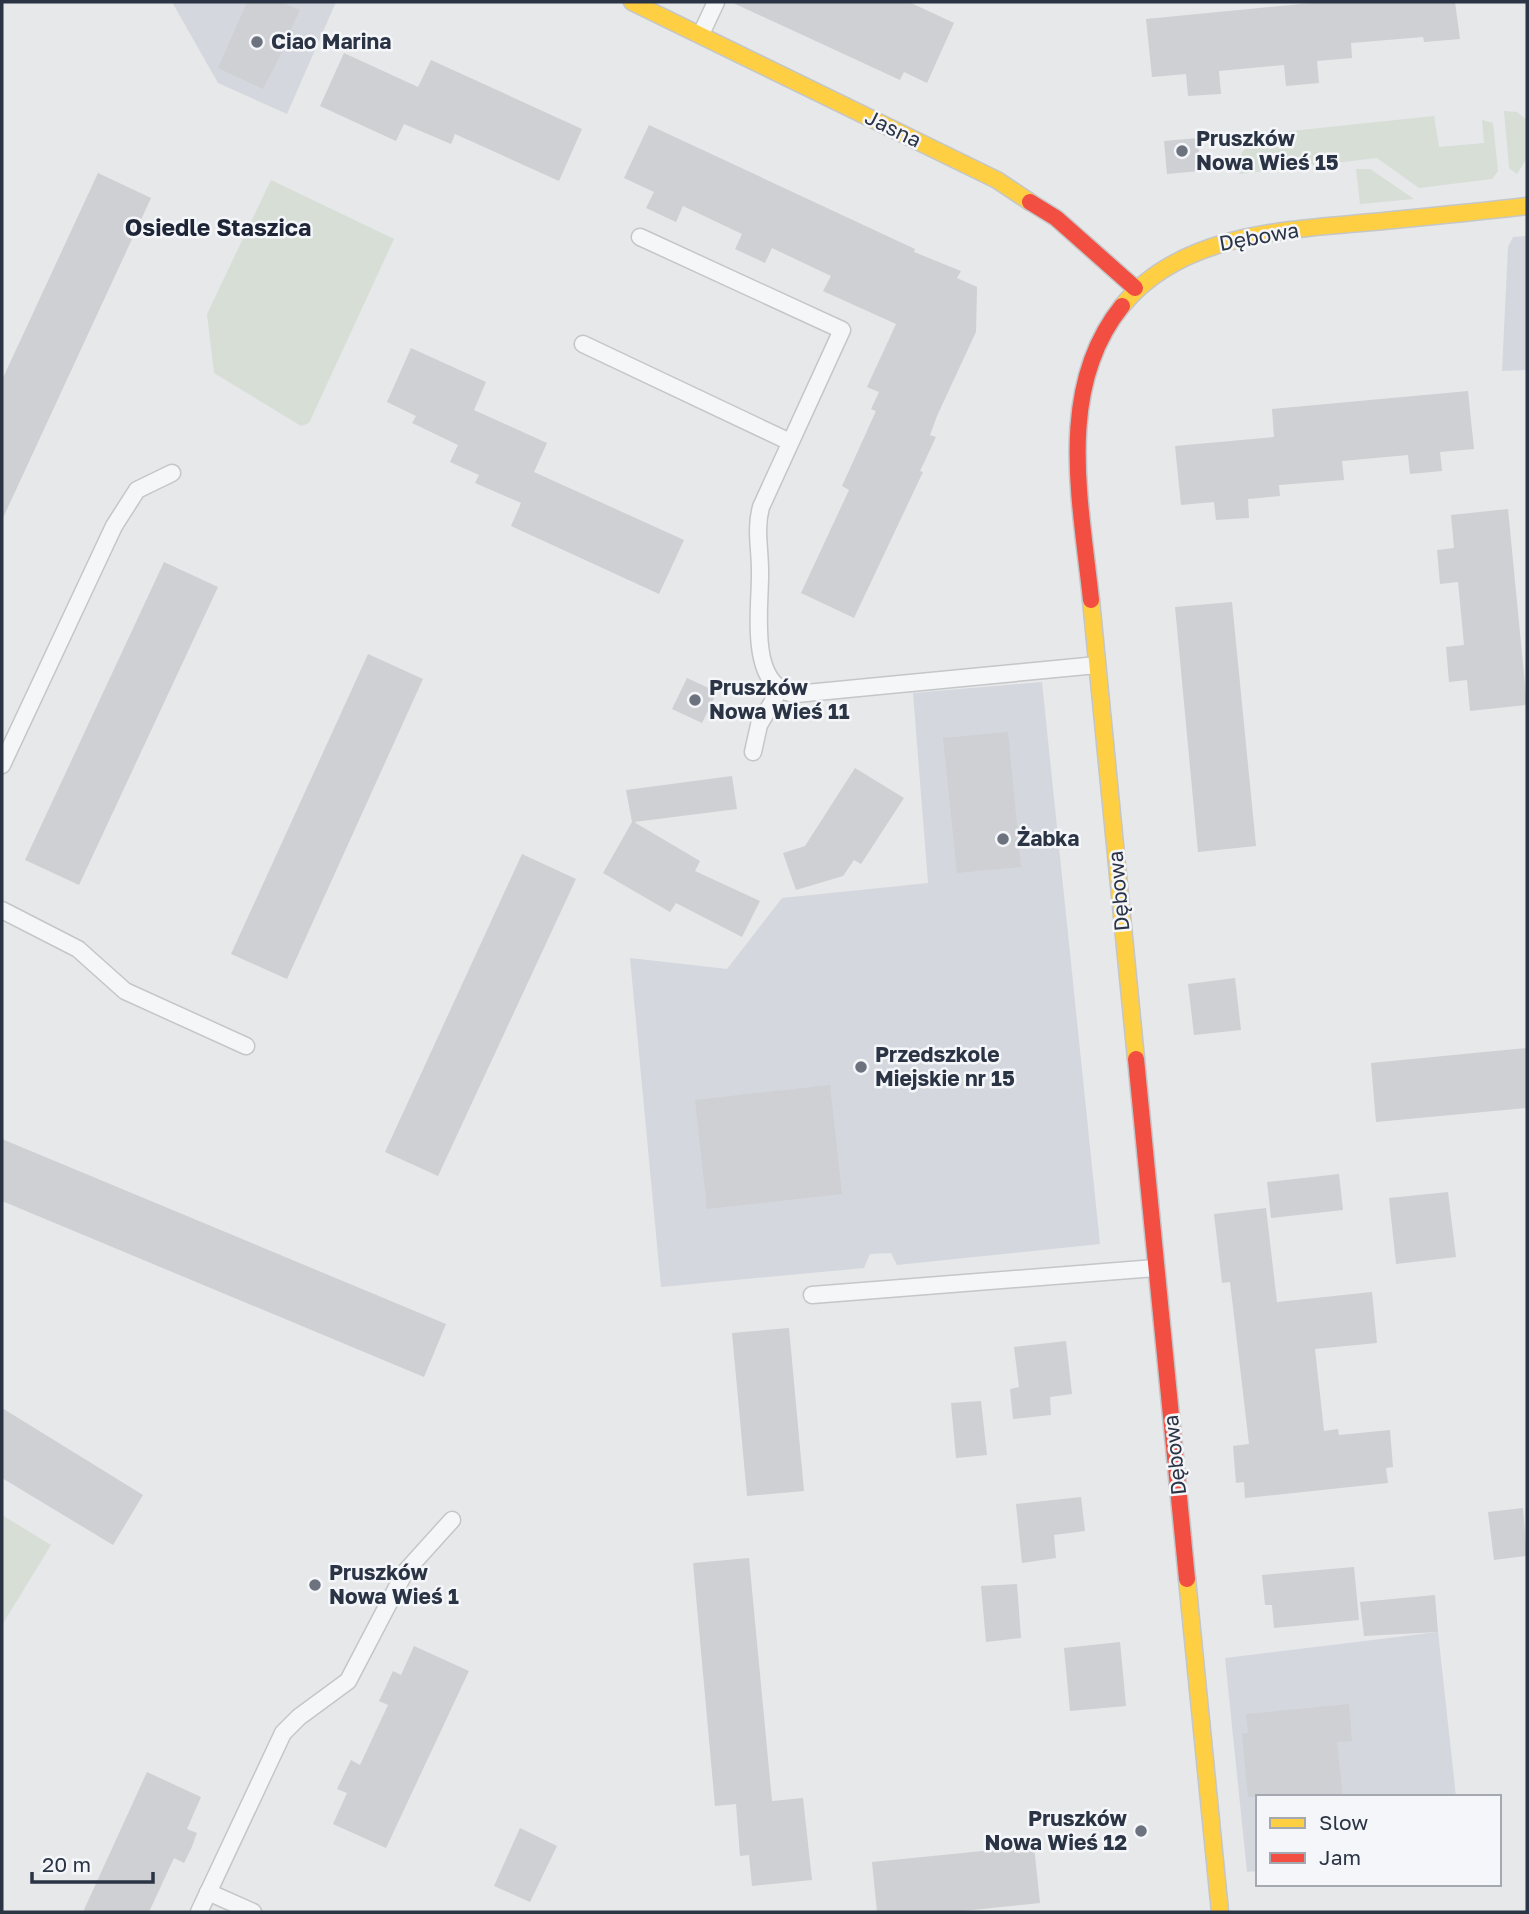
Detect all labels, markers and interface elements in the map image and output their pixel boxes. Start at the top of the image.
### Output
place label: Ciao Marina [271,28,391,54]
marker: Ciao Marina [249,34,265,50]
street label: Jasna [861,103,926,153]
place label: Pruszków Nowa Wieś 15 [1196,125,1339,175]
marker: Pruszków Nowa Wieś 15 [1174,143,1190,159]
district label: Osiedle Staszica [125,213,311,241]
street label: Dębowa [1217,216,1301,256]
place label: Pruszków Nowa Wieś 11 [709,674,850,724]
marker: Pruszków Nowa Wieś 11 [687,692,703,708]
place label: Żabka [1017,825,1079,851]
marker: Żabka [995,831,1011,847]
street label: Dębowa [1102,850,1134,932]
place label: Przedszkole Miejskie nr 15 [875,1041,1015,1091]
marker: Przedszkole Miejskie nr 15 [853,1059,869,1075]
street label: Dębowa [1157,1414,1191,1497]
place label: Pruszków Nowa Wieś 1 [329,1559,459,1609]
marker: Pruszków Nowa Wieś 1 [307,1577,323,1593]
legend [1256,1795,1501,1886]
place label: Pruszków Nowa Wieś 12 [984,1805,1128,1855]
text: Slow [1319,1809,1368,1835]
marker: Pruszków Nowa Wieś 12 [1133,1823,1149,1839]
scale bar [32,1840,152,1884]
text: Jam [1319,1844,1361,1870]
text: 20 m [42,1851,91,1877]

